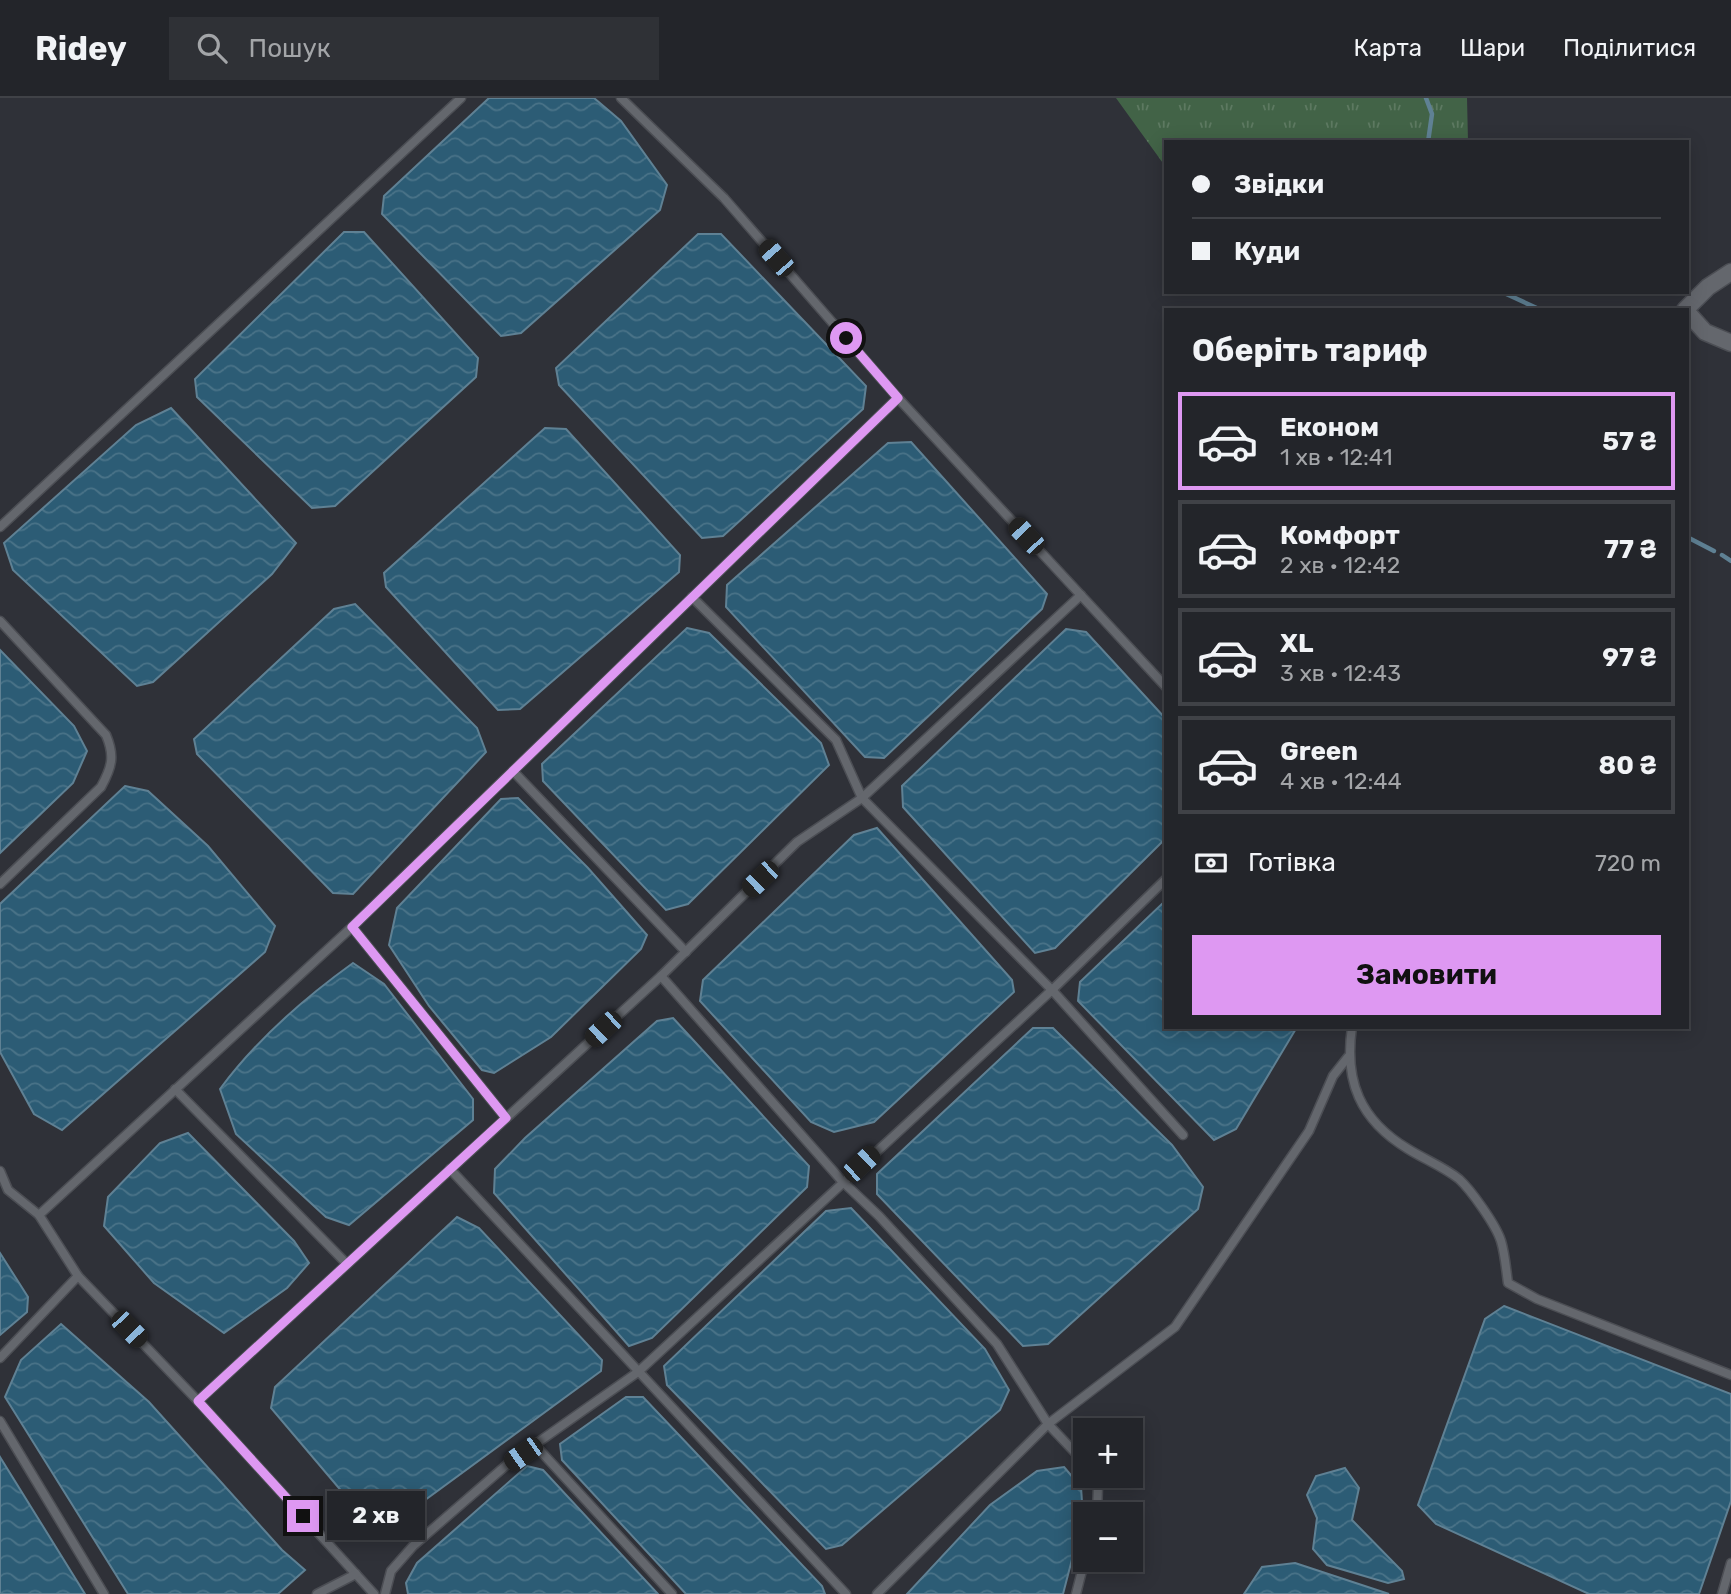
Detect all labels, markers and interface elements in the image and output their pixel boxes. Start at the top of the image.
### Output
search box [169,17,659,80]
text: Ridey [35,29,127,68]
icon: search [193,29,231,67]
text: Пошук [249,33,331,64]
text: Карта [1353,34,1422,62]
text: Шари [1460,34,1525,62]
text: Поділитися [1563,34,1696,62]
text: Звідки [1234,169,1324,200]
car [755,235,798,281]
text: Куди [1234,236,1300,267]
route start [830,322,862,354]
text: Оберіть тариф [1192,331,1428,369]
icon: car [1196,410,1259,473]
text: Економ [1280,412,1379,443]
text: 57 ₴ [1602,426,1657,457]
text: 1 хв · 12:41 [1280,443,1393,471]
car [1004,513,1049,559]
icon: car [1196,518,1259,581]
text: Комфорт [1280,520,1400,551]
text: 77 ₴ [1604,534,1657,565]
text: 2 хв · 12:42 [1280,551,1400,579]
icon: car [1196,626,1259,689]
text: XL [1280,628,1313,659]
text: 97 ₴ [1602,642,1657,673]
text: 3 хв · 12:43 [1280,659,1401,687]
icon: car [1196,734,1259,797]
text: Green [1280,736,1358,767]
text: 80 ₴ [1599,750,1657,781]
text: 4 хв · 12:44 [1280,767,1402,795]
icon: cash [1192,844,1230,882]
text: Готівка [1248,847,1336,878]
text: 720 m [1595,849,1661,877]
car [738,857,783,901]
button: Замовити [1192,935,1661,1015]
car [581,1007,626,1051]
car [839,1142,884,1186]
car [107,1307,152,1351]
map controls [1073,1418,1143,1572]
button: + [1073,1418,1143,1488]
car [500,1433,547,1475]
callout: 2 хв [328,1492,426,1540]
route end [287,1500,319,1532]
text: 2 хв [352,1501,400,1529]
button: − [1073,1502,1143,1572]

